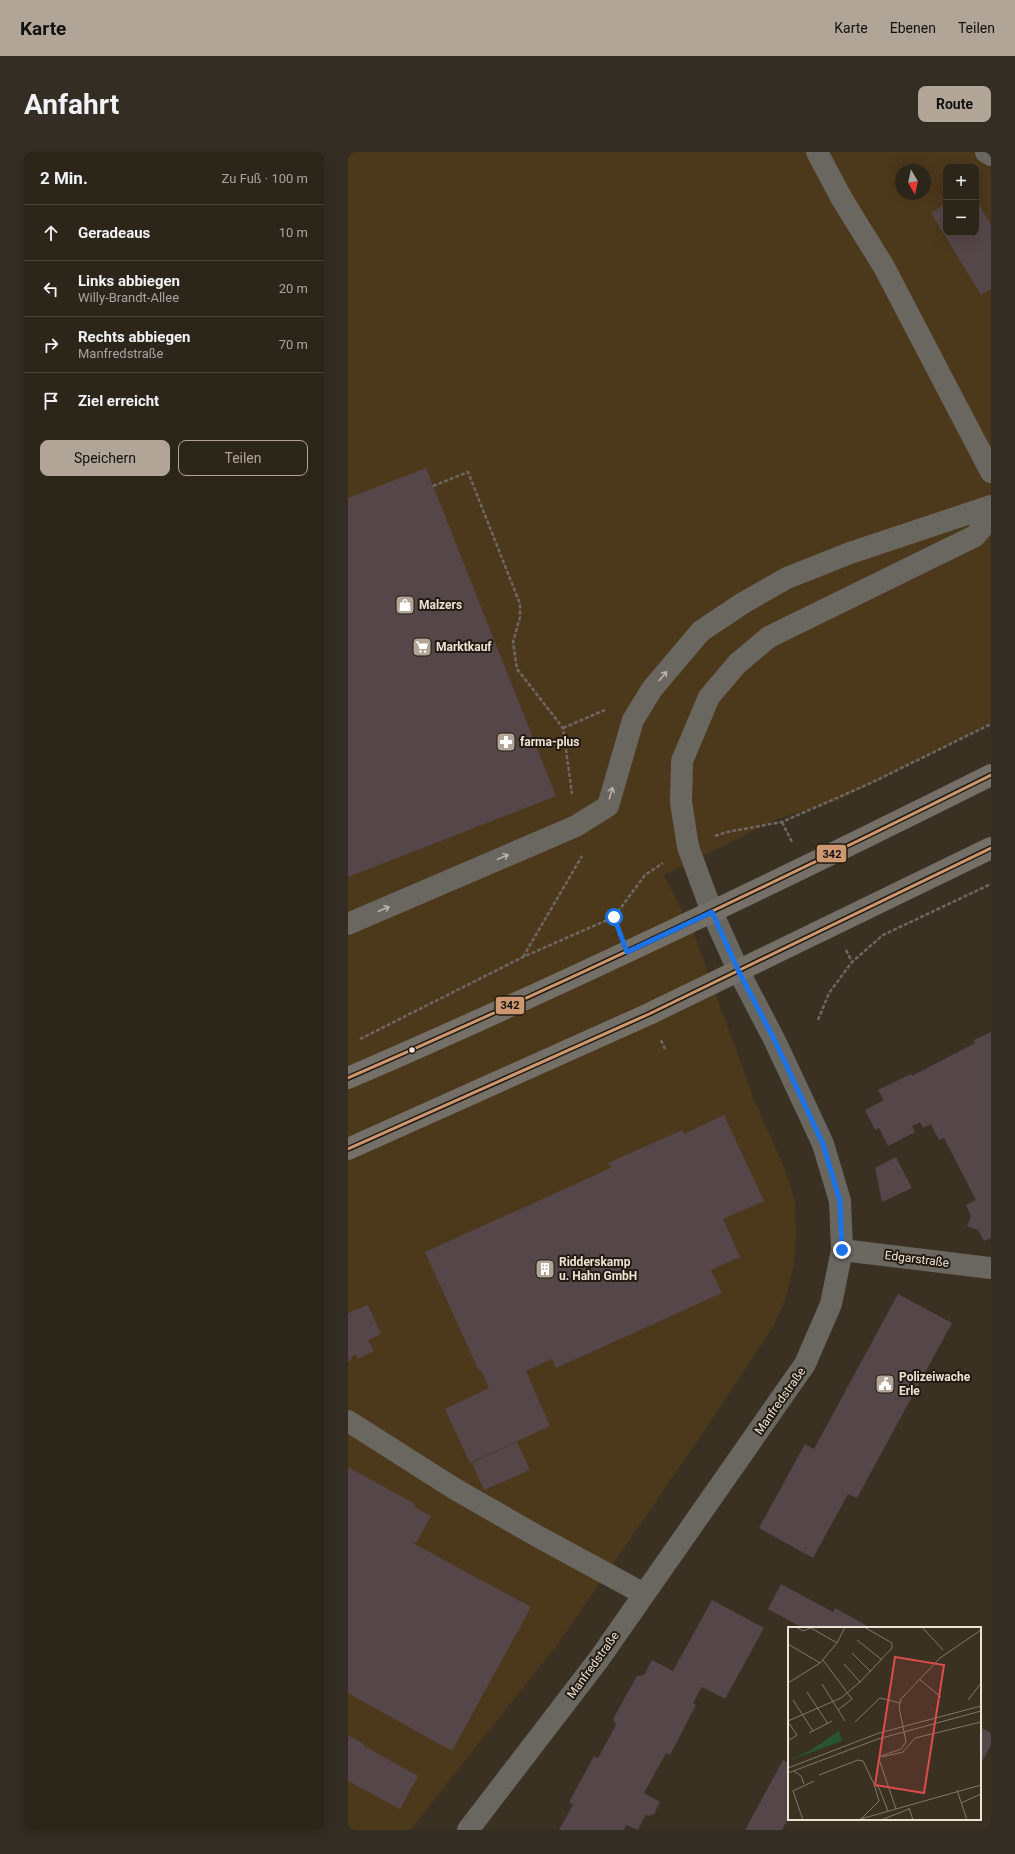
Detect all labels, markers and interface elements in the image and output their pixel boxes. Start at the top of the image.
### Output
text: Karte [20,17,66,40]
text: Karte [834,20,868,36]
text: Ebenen [890,20,936,36]
text: Teilen [958,20,995,36]
button: Route [918,86,991,122]
text: Anfahrt [24,88,119,121]
north arrow [895,164,931,200]
map controls [943,164,979,236]
button: + [943,164,979,200]
text: 2 Min. [40,168,88,188]
text: Zu Fuß · 100 m [222,171,308,186]
button: − [943,200,979,236]
icon: ahead [40,222,62,244]
text: Geradeaus [78,224,150,242]
text: 10 m [279,225,308,240]
text: Links abbiegen [78,272,180,290]
icon: left [40,278,62,300]
text: 20 m [279,281,308,296]
text: Willy-Brandt-Allee [78,290,179,305]
text: Rechts abbiegen [78,328,191,346]
icon: right [40,334,62,356]
text: 70 m [279,337,308,352]
text: Manfredstraße [78,346,163,361]
icon: arrive [40,390,62,412]
text: Ziel erreicht [78,392,159,410]
button: Speichern [40,440,170,476]
button: Teilen [178,440,308,476]
shop icon: Malzers [394,594,416,616]
place label: Malzers [419,598,462,612]
supermarket icon: Marktkauf [411,636,433,658]
place label: Marktkauf [436,640,492,654]
one-way arrow [659,670,668,681]
pharmacy icon: farma-plus [495,731,517,753]
place label: farma-plus [520,735,579,749]
one-way arrow [608,787,616,800]
line badge: 342 [816,844,847,863]
text: 342 [823,848,841,861]
one-way arrow [497,853,509,860]
one-way arrow [377,904,389,912]
route start [605,908,623,926]
line badge: 342 [495,996,525,1015]
text: 342 [501,999,519,1012]
unlabelled marker [407,1045,417,1055]
route end [833,1241,851,1259]
street label: Edgarstraße [884,1248,950,1270]
place label: Ridderskamp u. Hahn GmbH [559,1255,637,1283]
building icon: Ridderskamp u. Hahn GmbH [534,1258,556,1280]
street label: Manfredstraße [752,1365,808,1437]
place label: Polizeiwache Erle [899,1370,971,1398]
public building icon: Polizeiwache Erle [874,1373,896,1395]
inset map [788,1627,981,1820]
street label: Manfredstraße [564,1629,622,1701]

